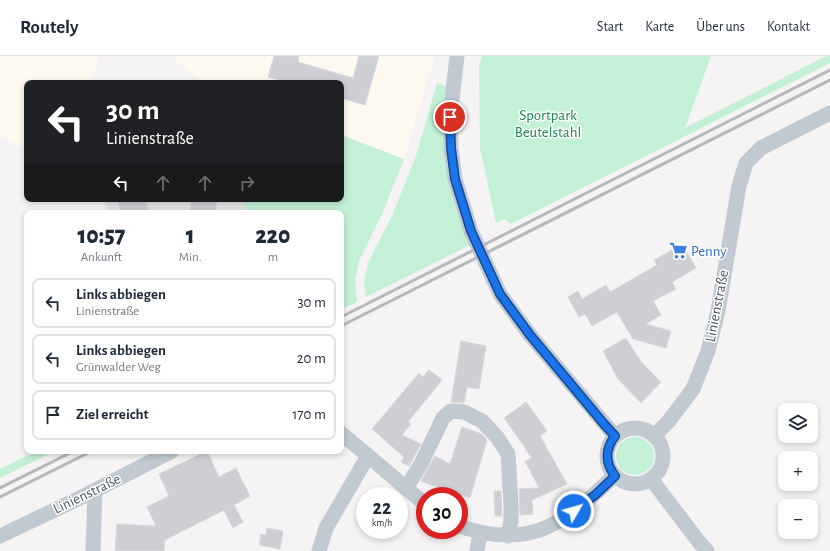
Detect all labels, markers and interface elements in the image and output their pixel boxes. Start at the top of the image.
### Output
text: Routely [20,18,79,37]
text: Start [597,20,623,34]
text: Karte [645,20,674,34]
text: Über uns [696,20,745,34]
text: Kontakt [767,20,810,34]
icon: left [40,96,92,148]
text: 30 m [106,97,159,125]
pin [433,100,467,134]
icon: arrive [439,106,461,128]
park label: Sportpark Beutelstahl [515,108,581,140]
text: Linienstraße [106,130,194,148]
icon: left [110,172,132,194]
icon: ahead [152,172,174,194]
icon: ahead [194,172,216,194]
icon: right [236,172,258,194]
text: 10:57 [77,224,125,248]
text: 1 [186,224,195,248]
text: 220 [255,224,291,248]
supermarket icon: Penny [668,241,688,261]
place label: Penny [691,244,727,259]
text: Ankunft [81,251,122,264]
text: Min. [179,251,202,264]
text: m [268,251,278,264]
street label: Linienstraße [703,269,731,343]
text: Links abbiegen [76,287,166,302]
icon: left [42,292,64,314]
text: 30 m [297,295,326,310]
text: Linienstraße [76,305,139,318]
text: Links abbiegen [76,343,166,358]
icon: left [42,348,64,370]
text: 20 m [297,351,326,366]
text: Grünwalder Weg [76,361,161,374]
map controls [778,403,818,539]
button: layers [778,403,818,443]
icon: arrive [42,404,64,426]
text: Ziel erreicht [76,407,149,422]
text: 170 m [292,407,326,422]
button: + [778,451,818,491]
street label: Linienstraße [51,471,123,517]
speed limit sign: 30 [416,487,468,539]
position arrow [553,490,595,532]
text: 22 [373,498,391,518]
button: − [778,499,818,539]
text: km/h [372,518,392,528]

